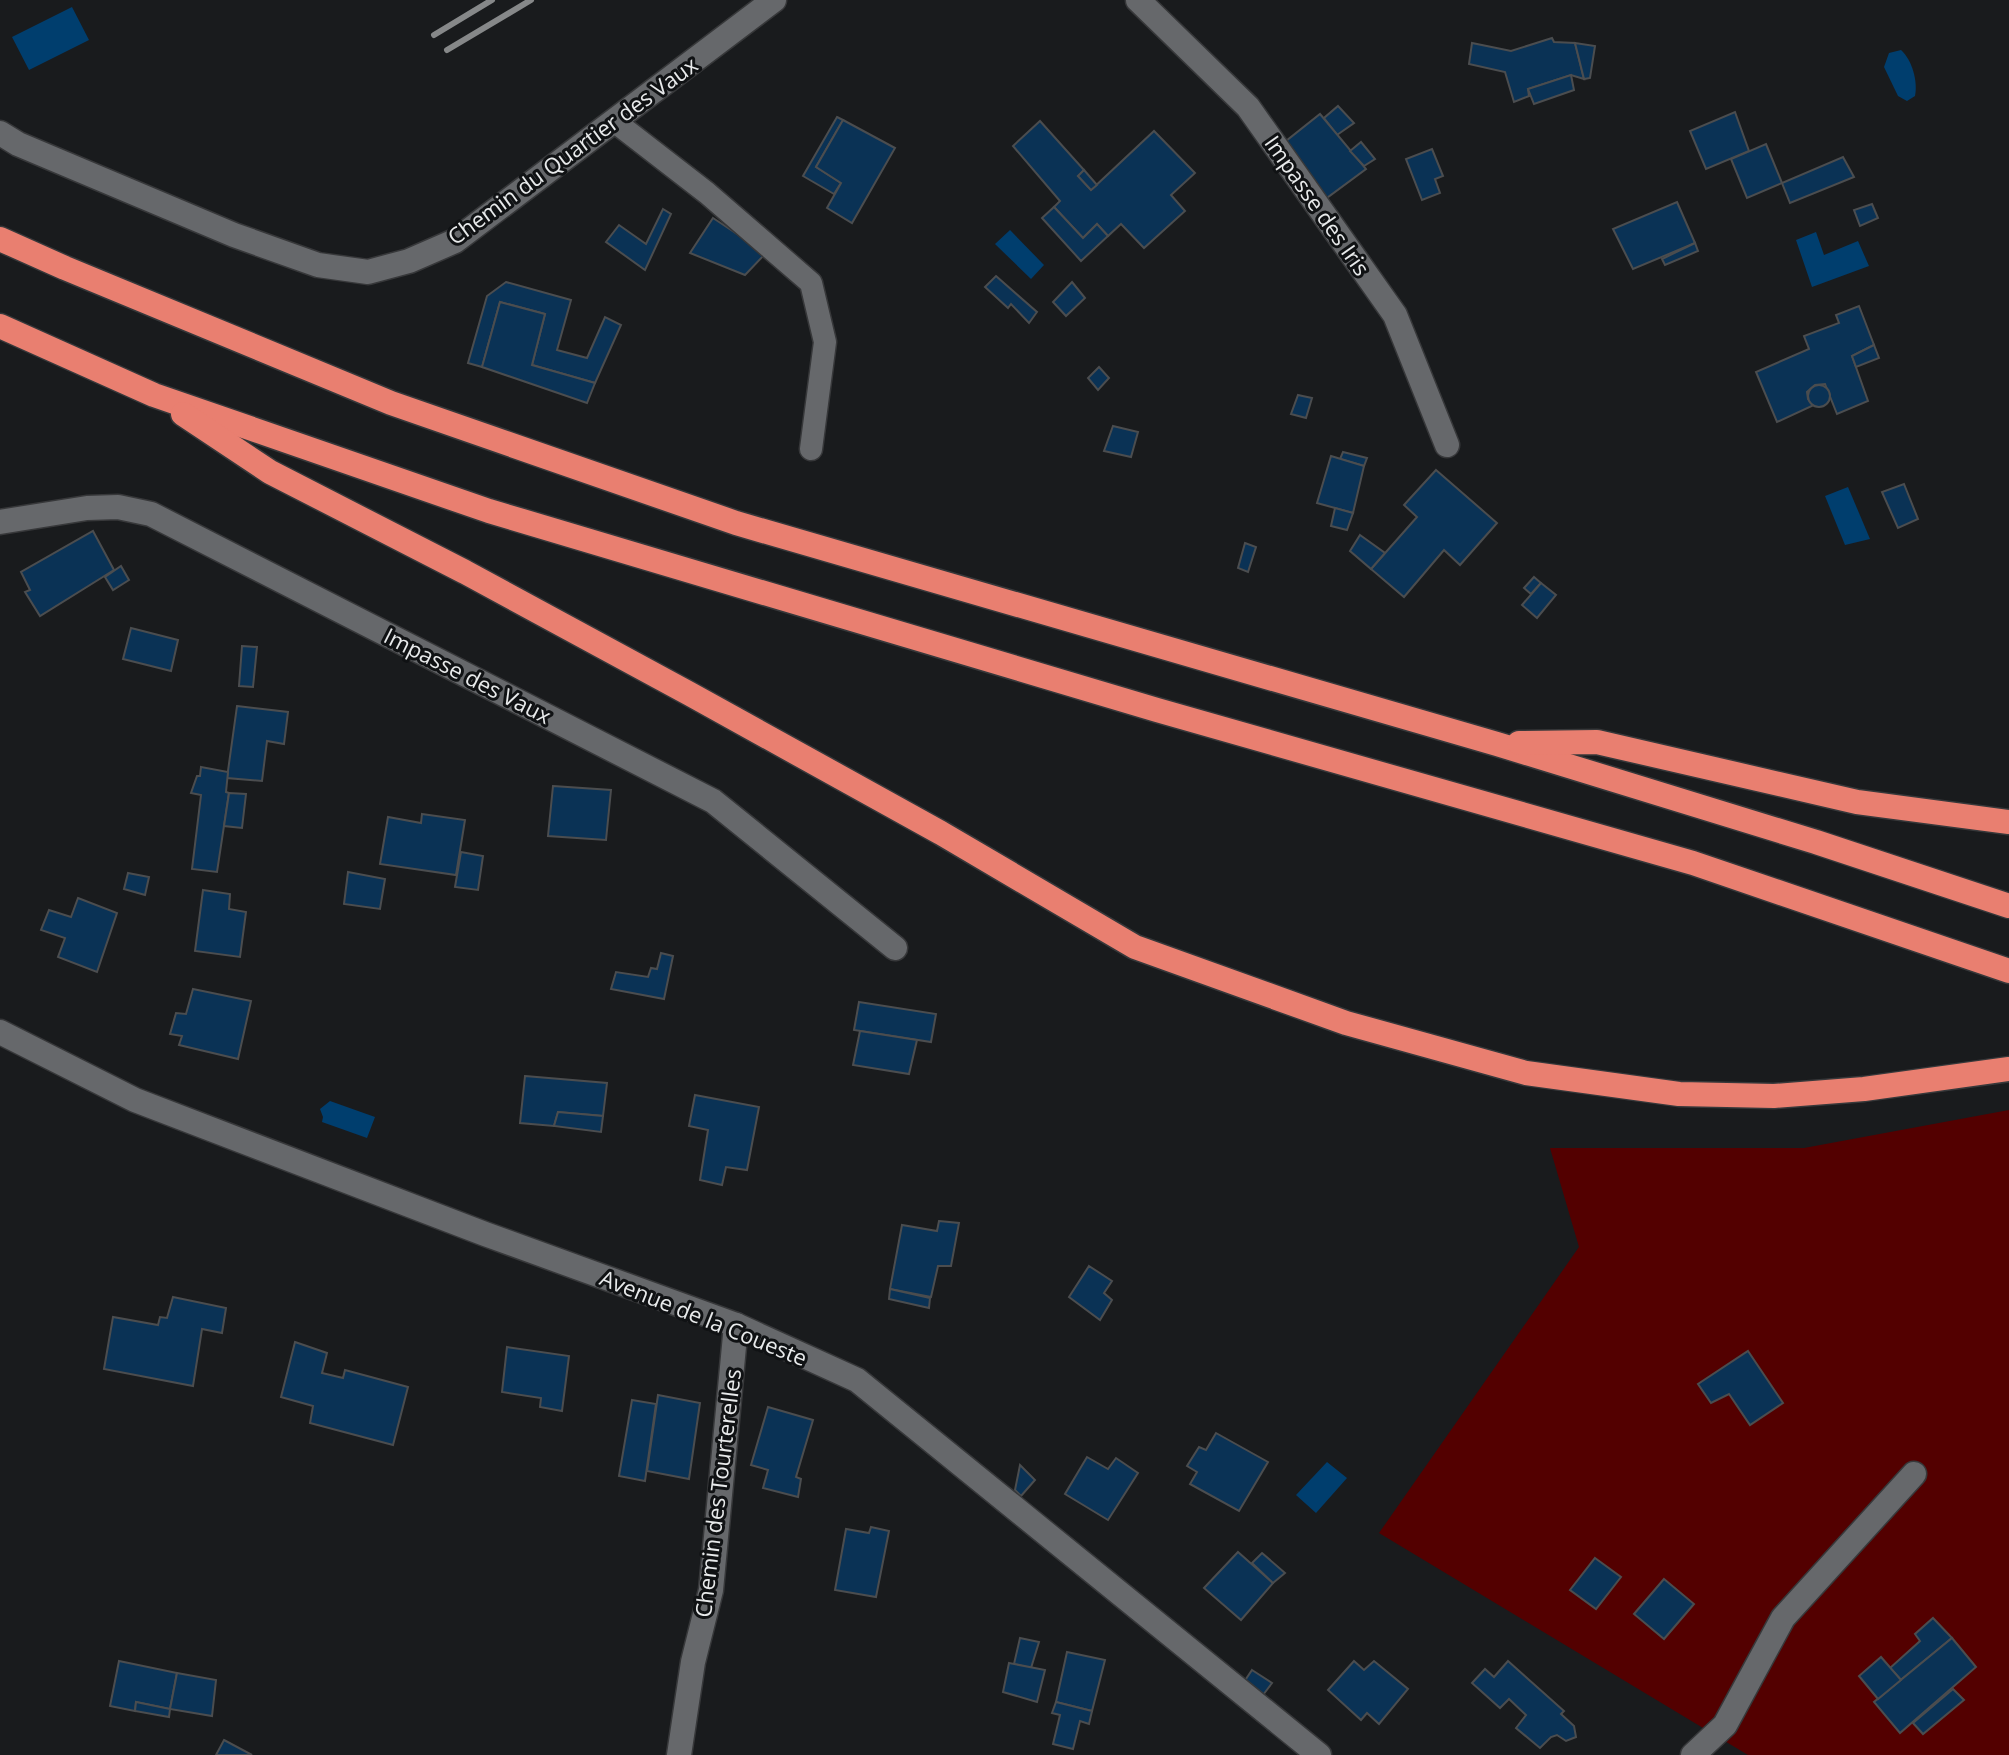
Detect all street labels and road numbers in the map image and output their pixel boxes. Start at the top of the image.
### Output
street label: Chemin du Quartier des Vaux [441,49,703,251]
street label: Impasse des Iris [1259,129,1377,281]
street label: Impasse des Vaux [379,620,557,730]
street label: Avenue de la Coueste [596,1262,812,1372]
street label: Chemin des Tourterelles [687,1367,747,1619]

